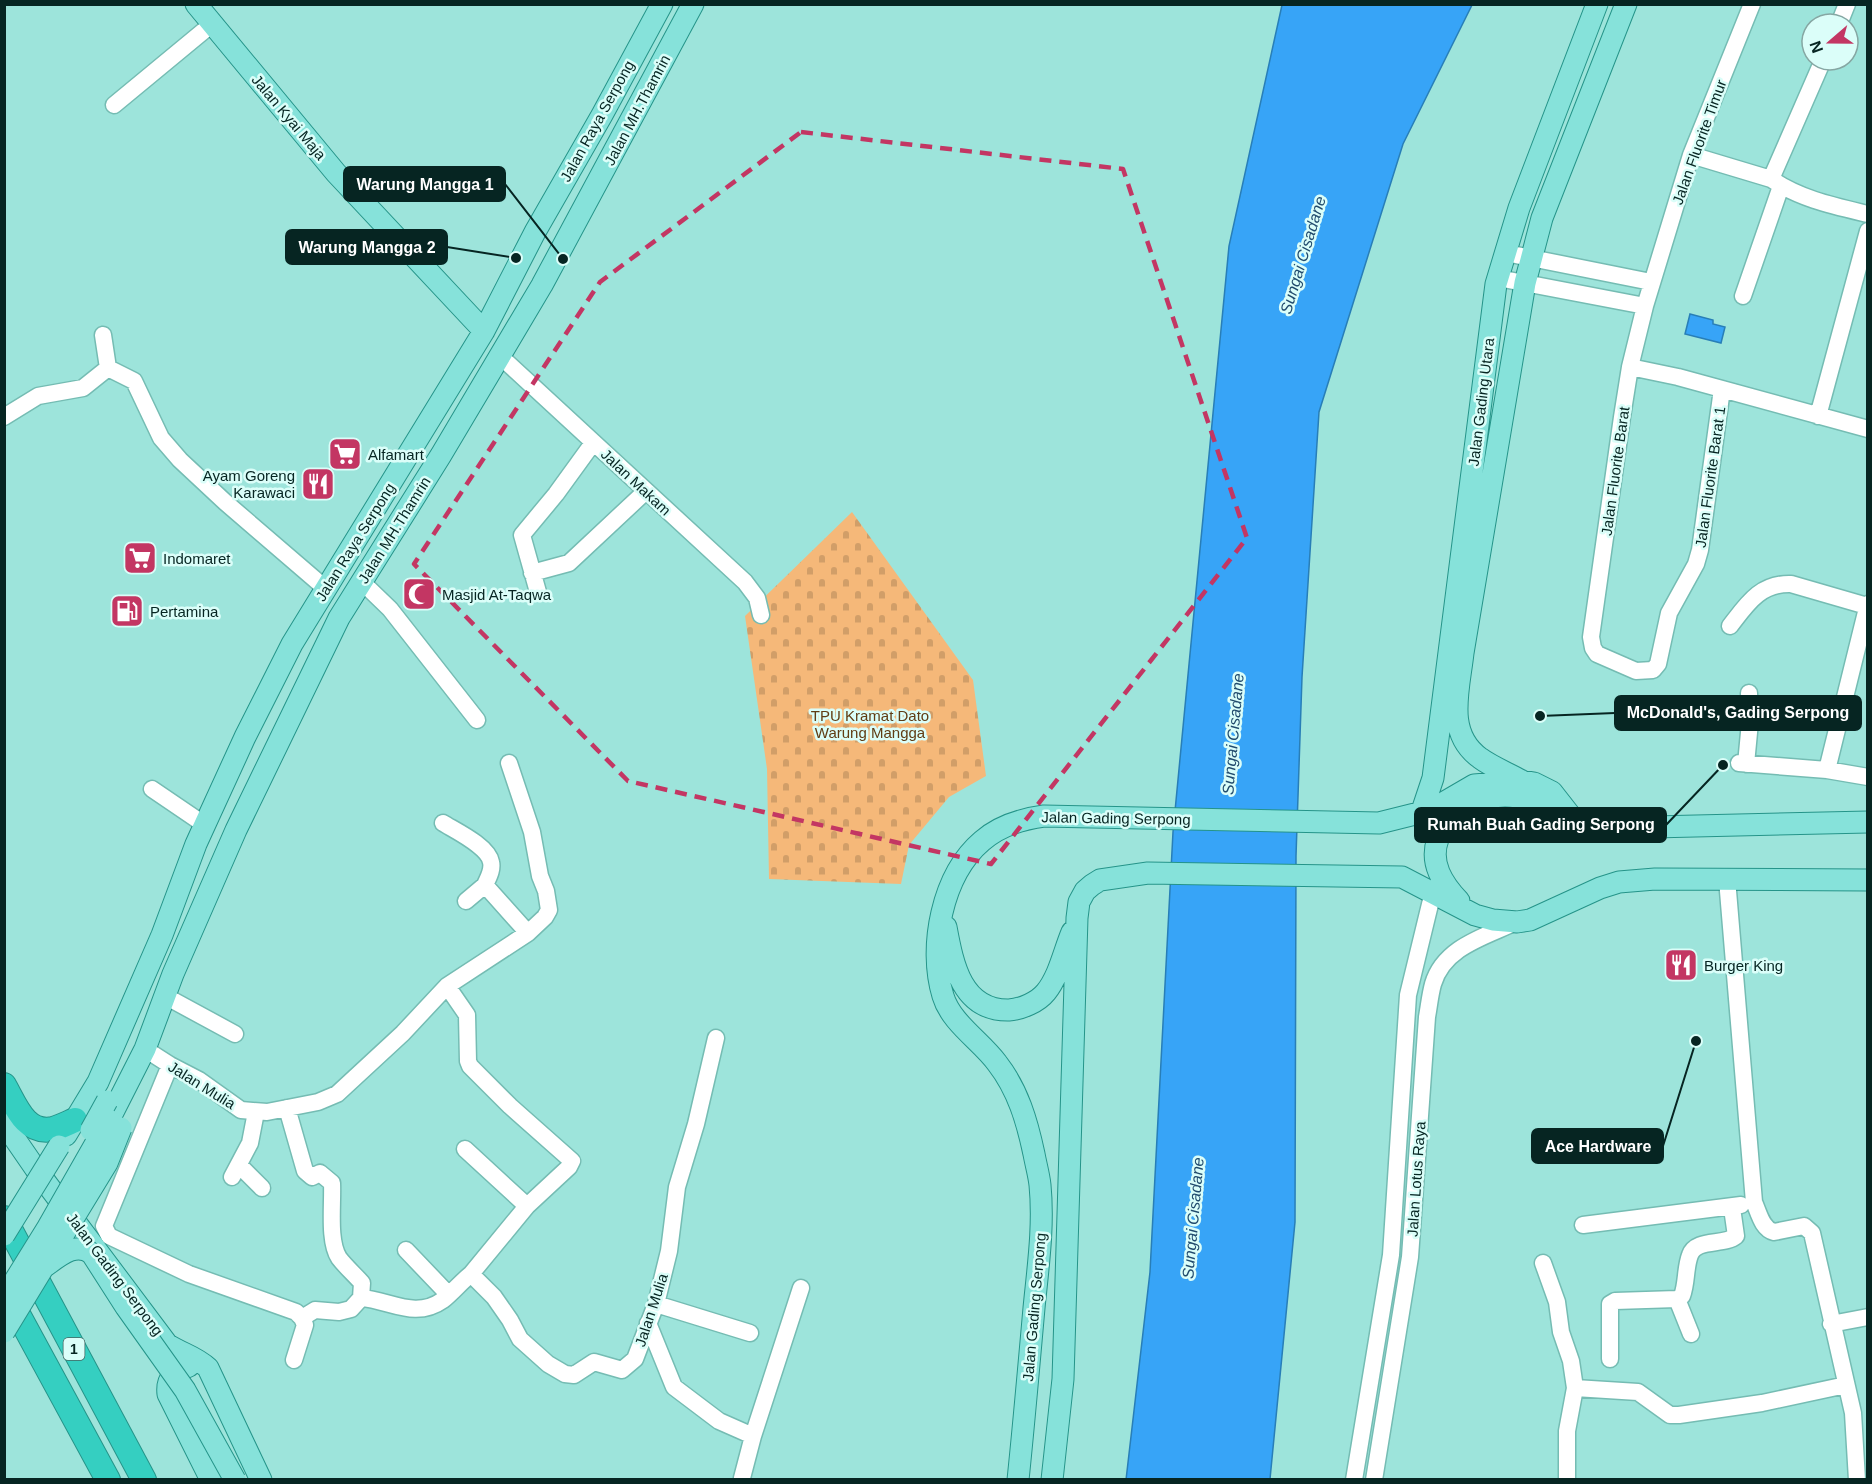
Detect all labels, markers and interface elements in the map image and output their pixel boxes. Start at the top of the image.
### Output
north arrow [1800,12,1860,72]
text: N [1806,39,1826,55]
street label: Jalan MH.Thamrin [601,52,673,168]
street label: Jalan Raya Serpong [557,57,637,185]
street label: Jalan Kyai Maja [248,71,330,164]
street label: Jalan Fluorite Timur [1668,77,1730,207]
callout: Warung Mangga 1 [344,167,505,201]
text: Warung Mangga 1 [356,176,494,193]
water label: Sungai Cisadane [1277,194,1329,316]
callout: Warung Mangga 2 [286,230,447,264]
text: Warung Mangga 2 [298,239,436,256]
street label: Jalan Gading Utara [1465,336,1497,467]
street label: Jalan Fluorite Barat [1598,405,1633,537]
street label: Jalan Fluorite Barat 1 [1692,405,1728,549]
supermarket icon: Alfamart [327,436,363,472]
street label: Jalan Makam [598,445,674,519]
place label: Alfamart [368,446,425,463]
restaurant icon: Ayam Goreng Karawaci [300,466,336,502]
place label: Ayam Goreng Karawaci [203,467,295,501]
street label: Jalan MH.Thamrin [354,474,434,586]
street label: Jalan Raya Serpong [312,480,398,604]
supermarket icon: Indomaret [122,540,158,576]
place label: Indomaret [163,550,231,567]
mosque icon: Masjid At-Taqwa [401,576,437,612]
place label: Masjid At-Taqwa [442,586,552,603]
fuel station icon: Pertamina [109,593,145,629]
place label: Pertamina [150,603,219,620]
water label: Sungai Cisadane [1219,672,1247,795]
callout: McDonald's, Gading Serpong [1615,696,1861,730]
text: McDonald's, Gading Serpong [1627,704,1849,721]
park label: TPU Kramat Dato Warung Mangga [811,707,929,741]
street label: Jalan Gading Serpong [1041,808,1191,828]
callout: Rumah Buah Gading Serpong [1415,808,1666,842]
text: Rumah Buah Gading Serpong [1427,816,1655,833]
restaurant icon: Burger King [1663,947,1699,983]
place label: Burger King [1704,957,1783,974]
street label: Jalan Mulia [165,1058,239,1113]
street label: Jalan Lotus Raya [1403,1120,1429,1237]
callout: Ace Hardware [1532,1129,1663,1163]
text: Ace Hardware [1545,1138,1651,1155]
water label: Sungai Cisadane [1179,1156,1207,1279]
street label: Jalan Gading Serpong [63,1209,167,1339]
street label: Jalan Gading Serpong [1019,1232,1049,1382]
street label: Jalan Mulia [631,1271,671,1349]
road number: 1 [64,1338,84,1360]

